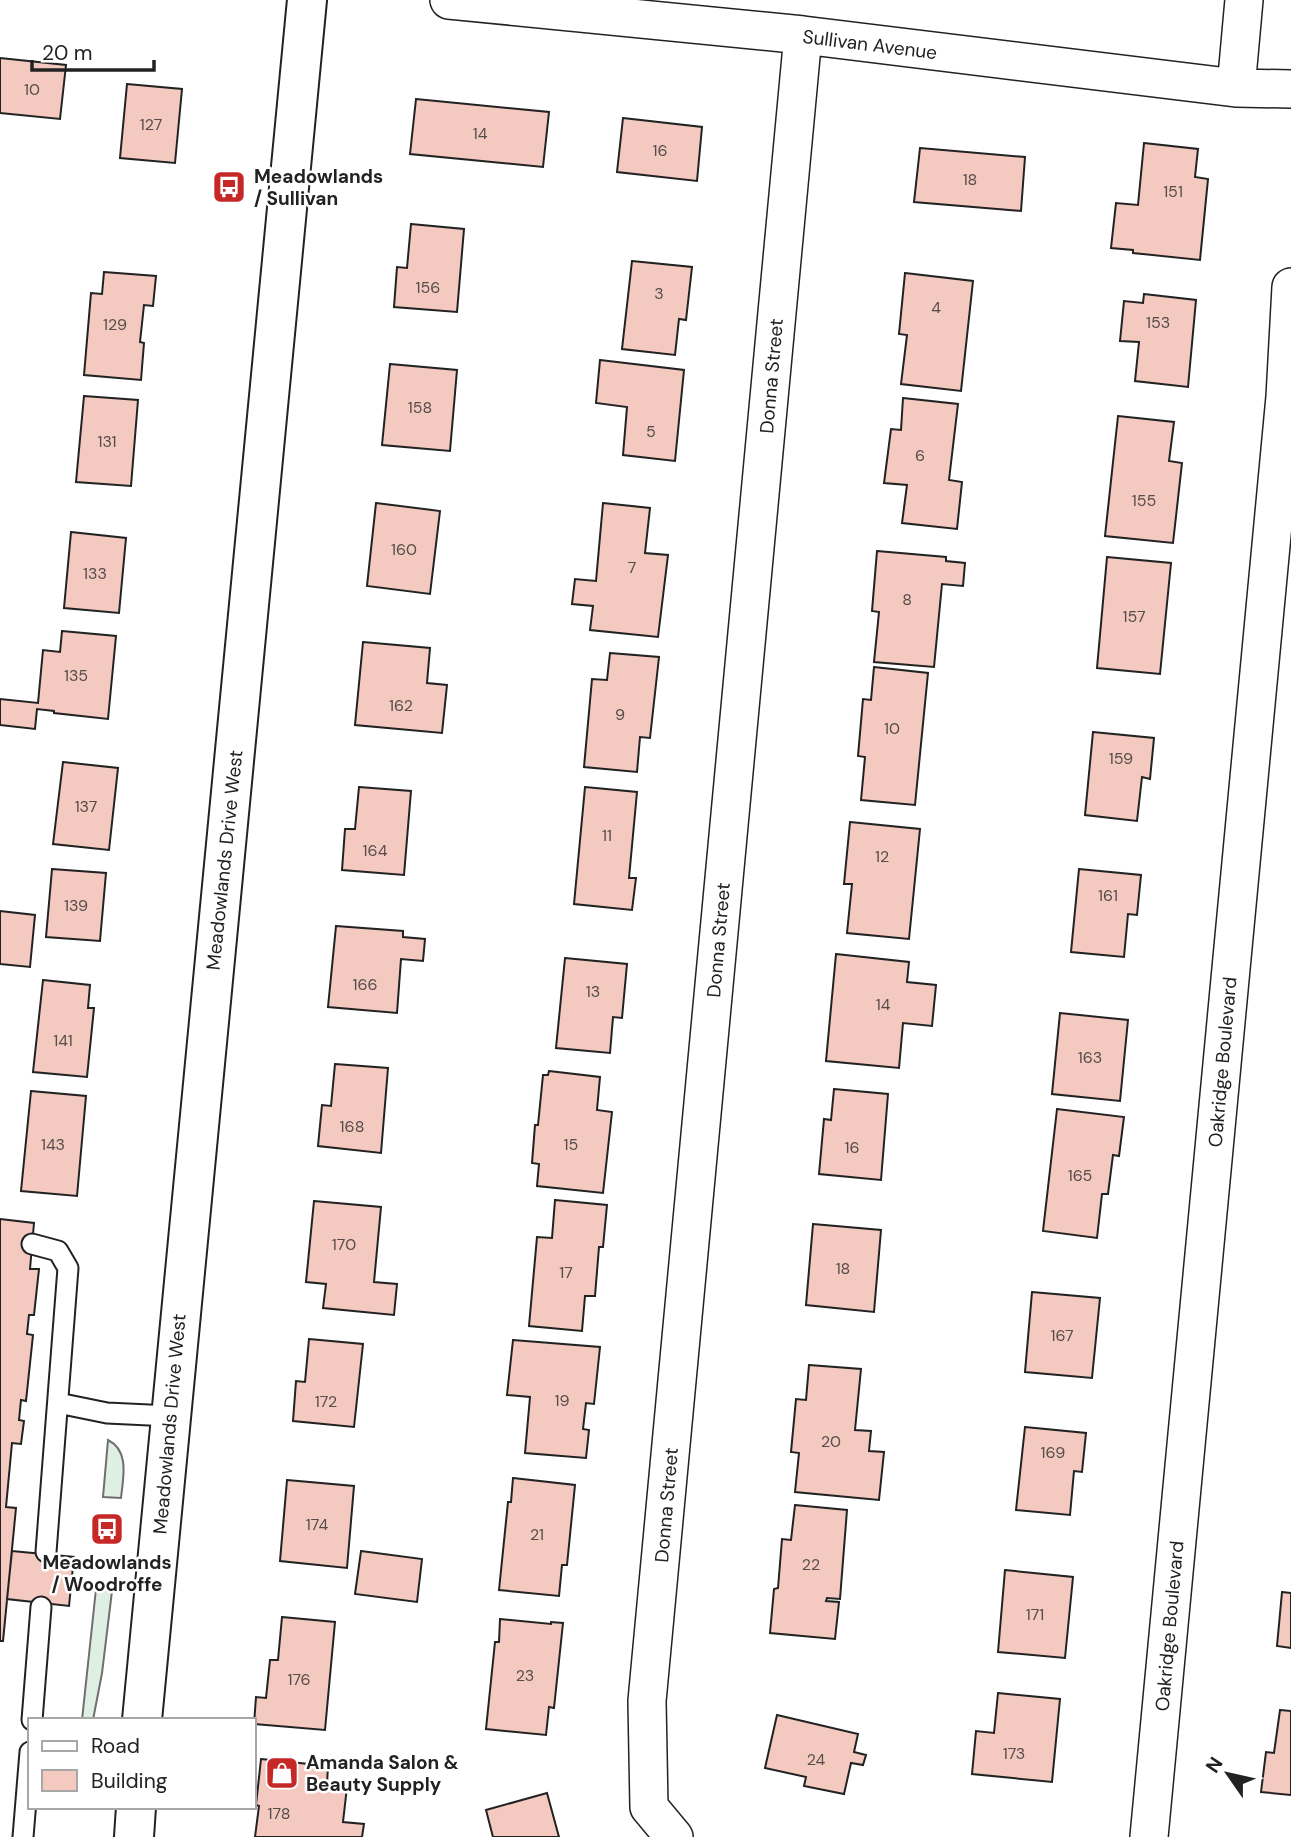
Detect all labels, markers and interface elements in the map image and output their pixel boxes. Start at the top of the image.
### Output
street label: Sullivan Avenue [801,24,939,65]
scale bar [32,28,154,72]
text: 20 m [42,39,93,67]
house number: 10 [24,79,40,100]
house number: 127 [140,114,162,135]
house number: 14 [473,123,488,144]
house number: 16 [652,140,668,161]
place label: Meadowlands / Sullivan [254,164,383,211]
bus stop icon: Meadowlands / Sullivan [210,168,248,206]
house number: 18 [963,169,977,190]
house number: 151 [1163,181,1183,202]
house number: 156 [416,277,440,298]
house number: 3 [654,283,664,304]
house number: 4 [931,297,941,318]
house number: 153 [1146,312,1170,333]
house number: 129 [103,314,127,335]
street label: Donna Street [754,317,789,435]
house number: 158 [408,397,432,418]
house number: 5 [646,421,656,442]
house number: 131 [97,431,117,452]
house number: 6 [915,445,925,466]
house number: 155 [1132,490,1156,511]
house number: 160 [391,539,417,560]
house number: 7 [628,557,636,578]
house number: 133 [83,563,107,584]
house number: 8 [902,589,912,610]
house number: 157 [1122,606,1146,627]
house number: 135 [64,665,88,686]
house number: 162 [389,695,413,716]
house number: 9 [615,704,625,725]
house number: 10 [884,718,900,739]
house number: 159 [1109,748,1133,769]
street label: Meadowlands Drive West [201,749,248,971]
house number: 137 [75,796,97,817]
house number: 11 [602,825,612,846]
house number: 164 [363,840,388,861]
house number: 12 [875,846,889,867]
street label: Donna Street [701,881,736,999]
house number: 161 [1098,885,1118,906]
house number: 139 [64,895,88,916]
house number: 166 [352,974,378,995]
street label: Oakridge Boulevard [1203,976,1242,1148]
house number: 13 [586,981,600,1002]
house number: 14 [876,994,891,1015]
house number: 141 [53,1030,73,1051]
house number: 163 [1078,1047,1102,1068]
house number: 168 [340,1116,364,1137]
house number: 143 [41,1134,65,1155]
house number: 15 [564,1134,578,1155]
house number: 16 [844,1137,860,1158]
house number: 165 [1068,1165,1092,1186]
house number: 170 [332,1234,356,1255]
house number: 18 [836,1258,850,1279]
house number: 17 [559,1262,573,1283]
street label: Meadowlands Drive West [147,1313,192,1535]
house number: 167 [1050,1325,1074,1346]
house number: 19 [554,1390,570,1411]
house number: 172 [315,1391,337,1412]
house number: 20 [821,1431,841,1452]
house number: 169 [1041,1442,1065,1463]
street label: Donna Street [649,1446,684,1564]
bus stop icon: Meadowlands / Woodroffe [88,1510,126,1548]
house number: 174 [306,1514,328,1535]
house number: 21 [530,1524,544,1545]
street label: Oakridge Boulevard [1150,1540,1189,1712]
place label: Meadowlands / Woodroffe [42,1550,172,1597]
house number: 22 [802,1554,820,1575]
house number: 171 [1026,1604,1044,1625]
house number: 23 [516,1665,534,1686]
house number: 176 [287,1669,311,1690]
legend [28,1718,256,1809]
text: Road [91,1732,140,1760]
north arrow [1193,1739,1263,1809]
house number: 173 [1003,1743,1025,1764]
house number: 24 [807,1749,826,1770]
place label: Amanda Salon & Beauty Supply [306,1750,459,1797]
text: N [1200,1752,1229,1778]
shop icon: Amanda Salon & Beauty Supply [263,1754,301,1792]
text: Building [91,1767,168,1795]
house number: 178 [268,1803,291,1824]

